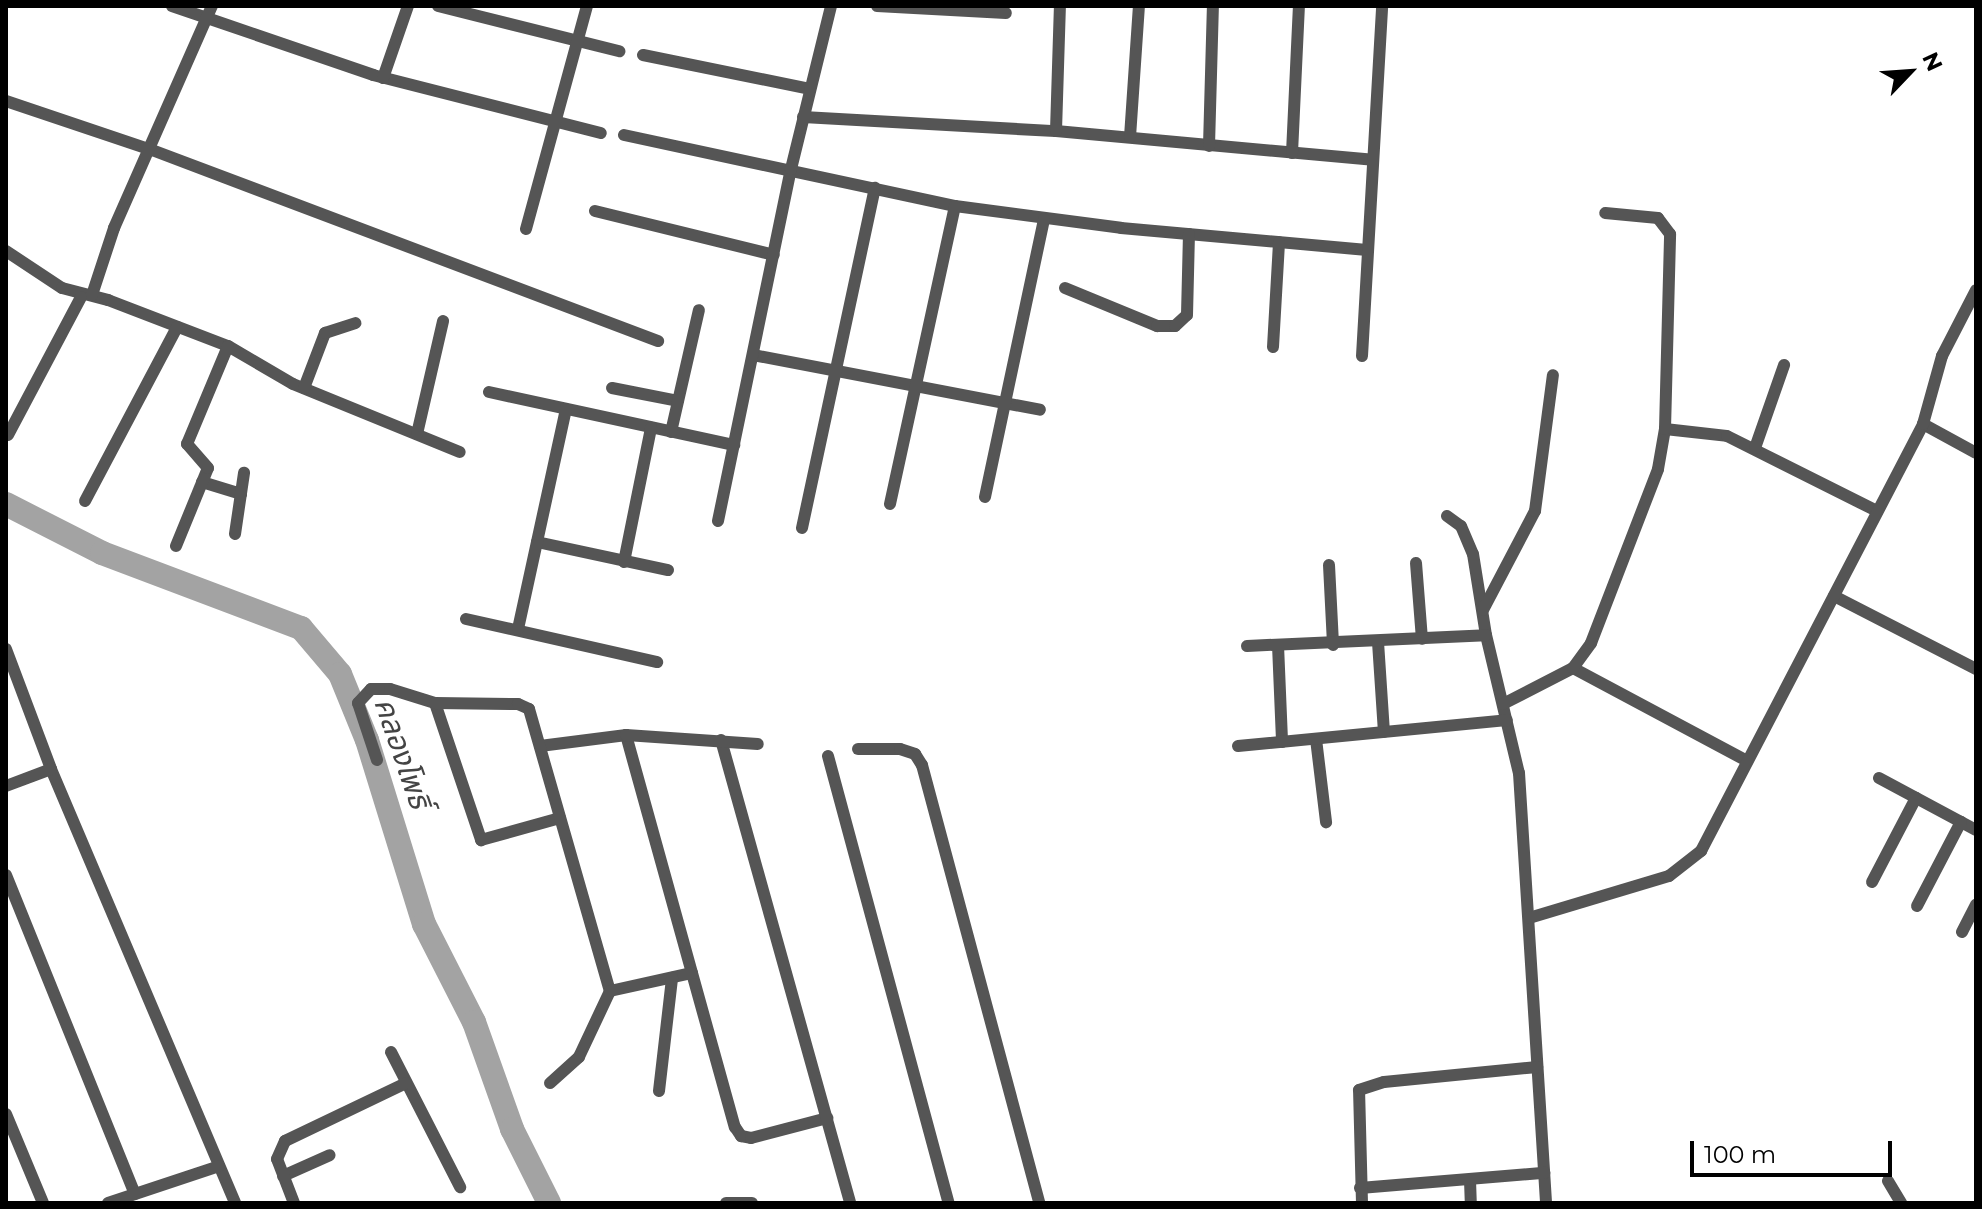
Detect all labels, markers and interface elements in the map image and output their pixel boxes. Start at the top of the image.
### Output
north arrow [1870,32,1950,112]
text: N [1916,48,1948,75]
water label: คลองโพธิ์ [366,693,438,813]
scale bar [1694,1125,1896,1175]
text: 100 m [1704,1140,1776,1169]

